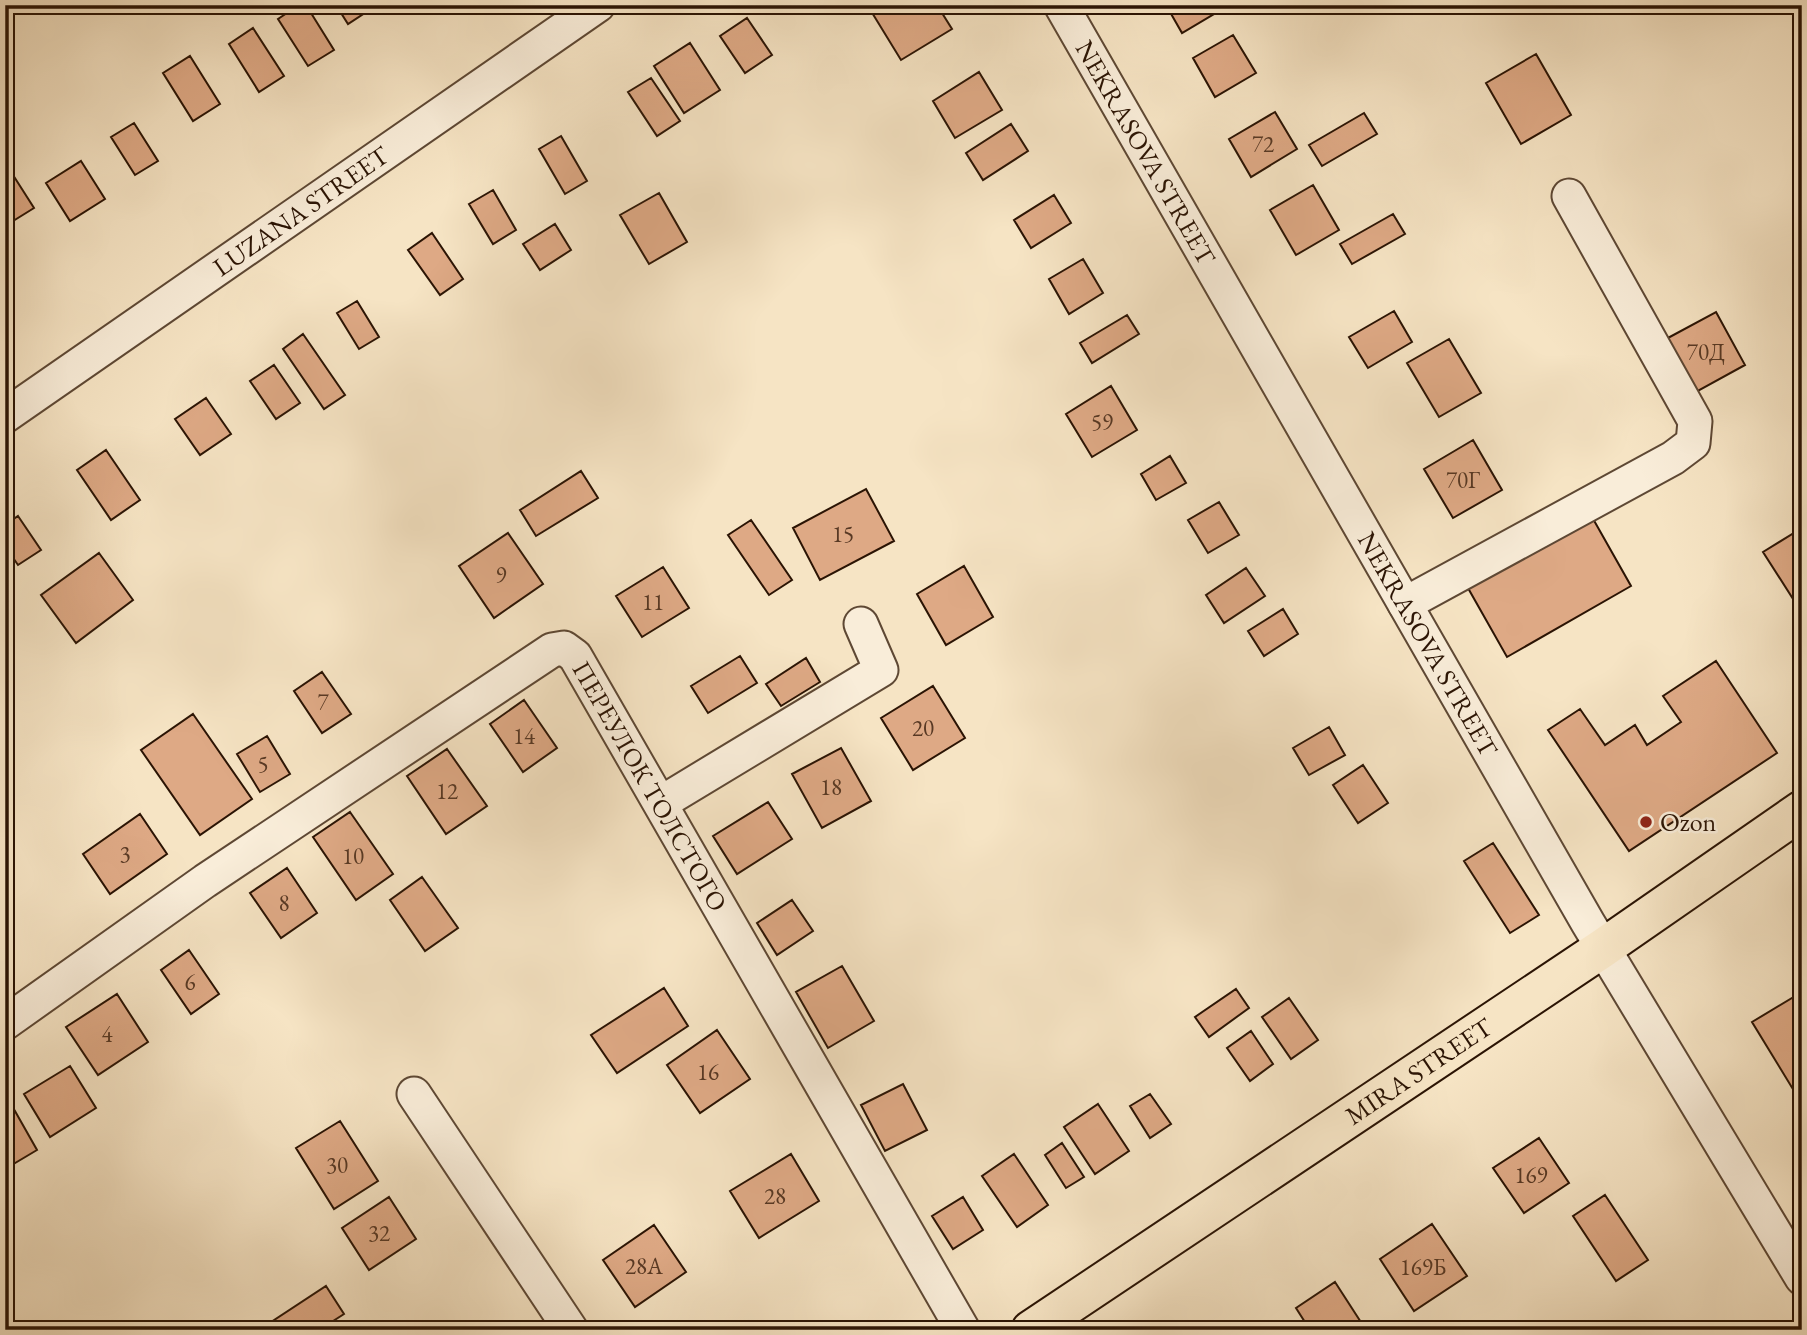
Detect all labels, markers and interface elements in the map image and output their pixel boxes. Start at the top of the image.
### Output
street label: NEKRASOVA STREET [1068,34,1224,271]
house number: 72 [1252,129,1274,159]
street label: LUZANA STREET [206,138,396,284]
house number: 70Д [1687,337,1725,367]
house number: 59 [1091,407,1113,437]
house number: 70Г [1446,465,1480,495]
house number: 15 [832,519,854,549]
street label: NEKRASOVA STREET [1350,526,1506,763]
house number: 9 [495,560,507,590]
house number: 11 [642,587,664,617]
street label: ПЕРЕУЛОК ТОЛСТОГО [564,655,735,917]
house number: 7 [317,687,329,717]
house number: 20 [912,713,934,743]
house number: 14 [513,721,536,751]
house number: 5 [257,749,269,779]
house number: 18 [820,772,842,802]
house number: 12 [436,776,458,806]
place label: Ozon [1660,805,1717,839]
marker: Ozon [1638,814,1654,830]
house number: 3 [119,839,131,869]
house number: 10 [342,841,364,871]
house number: 8 [278,888,290,918]
house number: 6 [184,967,196,997]
street label: MIRA STREET [1338,1010,1499,1133]
house number: 4 [101,1019,113,1049]
house number: 16 [697,1057,719,1087]
house number: 30 [326,1150,348,1180]
house number: 169 [1514,1160,1548,1190]
house number: 28 [764,1181,786,1211]
house number: 32 [368,1218,390,1248]
house number: 28А [625,1251,664,1281]
house number: 169Б [1400,1252,1446,1282]

